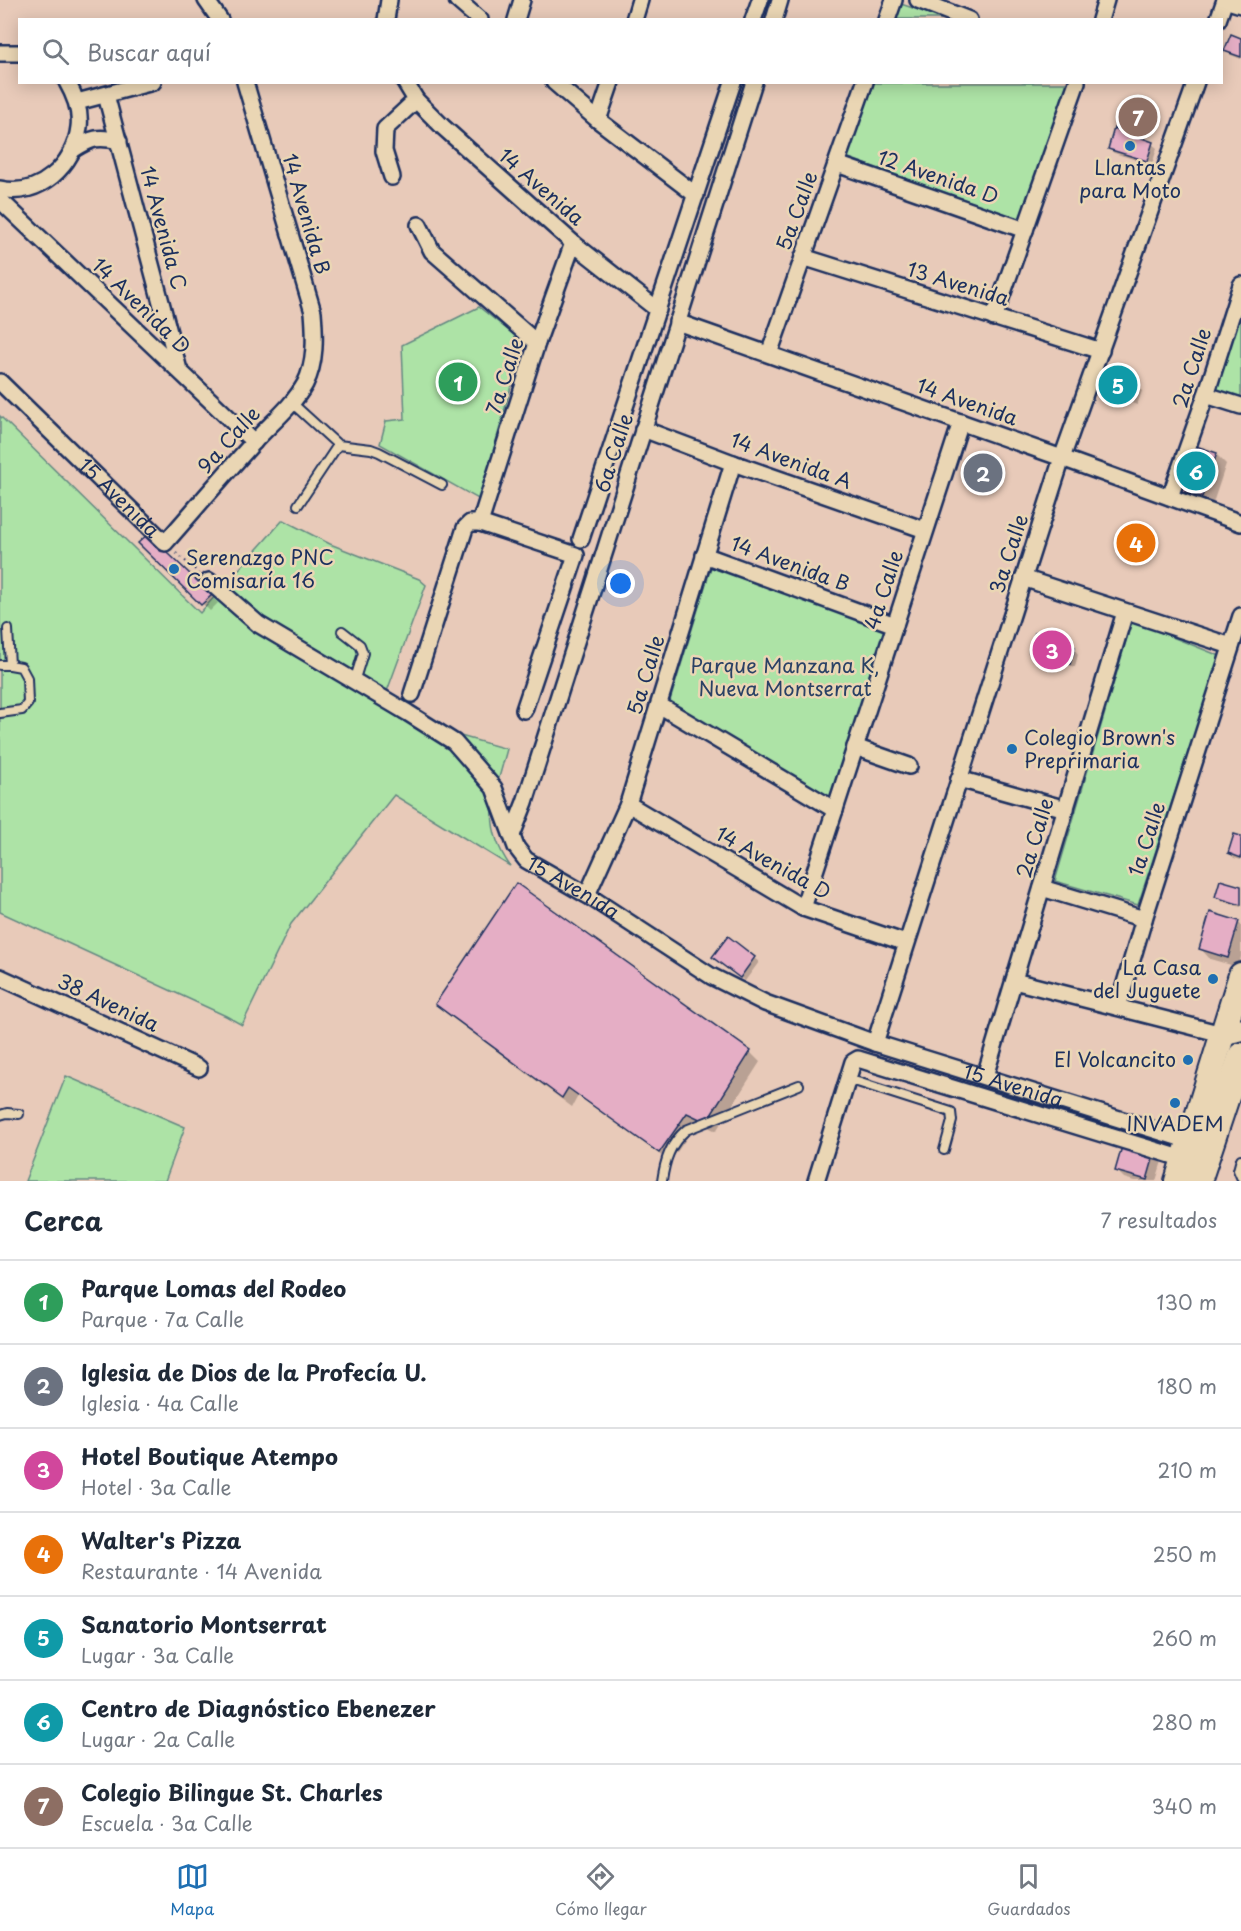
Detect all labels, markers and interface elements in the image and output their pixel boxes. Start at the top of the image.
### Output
search box [18,18,1223,84]
icon: search [39,35,72,68]
text: Buscar aquí [87,35,211,68]
pin: 7 [1118,94,1158,140]
marker: Llantas para Moto [1123,139,1137,153]
street label: 14 Avenida [492,140,592,232]
street label: 12 Avenida D [874,141,1003,211]
street label: 14 Avenida B [275,150,339,278]
place label: Llantas para Moto [1079,152,1181,205]
street label: 14 Avenida C [133,163,195,293]
street label: 5a Calle [768,167,824,254]
street label: 14 Avenida D [85,250,198,360]
street label: 13 Avenida [904,253,1013,313]
street label: 2a Calle [1164,324,1218,412]
street label: 7a Calle [478,333,531,418]
pin: 1 [438,360,478,404]
pin: 5 [1098,362,1138,408]
street label: 14 Avenida [913,370,1022,433]
street label: 9a Calle [190,399,267,480]
street label: 6a Calle [586,409,640,496]
street label: 14 Avenida A [726,424,856,496]
pin: 6 [1176,448,1216,494]
street label: 15 Avenida [72,450,167,544]
pin: 2 [964,450,1002,496]
street label: 3a Calle [981,510,1035,597]
pin: 4 [1116,520,1156,566]
street label: 14 Avenida B [727,528,854,598]
place label: Serenazgo PNC Comisaría 16 [186,542,334,595]
street label: 4a Calle [856,546,910,633]
marker: Serenazgo PNC Comisaría 16 [167,562,181,576]
your location [606,569,635,598]
pin: 3 [1032,628,1072,672]
street label: 5a Calle [619,631,671,718]
park label: Parque Manzana K, Nueva Montserrat [690,650,880,703]
place label: Colegio Brown's Preprimaria [1024,722,1175,775]
marker: Colegio Brown's Preprimaria [1005,742,1019,756]
street label: 2a Calle [1008,794,1060,882]
street label: 1a Calle [1120,798,1172,880]
street label: 14 Avenida D [710,818,837,906]
street label: 15 Avenida [521,847,626,927]
place label: La Casa del Juguete [1093,952,1201,1005]
street label: 38 Avenida [53,965,164,1039]
marker: La Casa del Juguete [1206,972,1220,986]
place label: El Volcancito [1054,1044,1176,1074]
marker: El Volcancito [1181,1053,1195,1067]
street label: 15 Avenida [960,1055,1068,1115]
marker: INVADEM [1168,1096,1182,1110]
place label: INVADEM [1126,1108,1224,1138]
text: Cerca [24,1201,103,1240]
text: 7 resultados [1101,1205,1217,1235]
text: Parque Lomas del Rodeo [81,1271,346,1304]
text: 1 [39,1287,48,1317]
text: 130 m [1157,1287,1217,1317]
text: Parque · 7a Calle [81,1304,244,1334]
text: Iglesia de Dios de la Profecía U. [81,1355,427,1388]
text: 2 [36,1371,51,1401]
text: 180 m [1157,1371,1217,1401]
text: Iglesia · 4a Calle [81,1388,239,1418]
text: Hotel Boutique Atempo [81,1439,338,1472]
text: 3 [37,1455,50,1485]
text: 210 m [1158,1455,1217,1485]
text: Hotel · 3a Calle [81,1472,231,1502]
text: Walter's Pizza [81,1523,241,1556]
text: 4 [37,1539,50,1569]
text: 250 m [1153,1539,1217,1569]
text: Restaurante · 14 Avenida [81,1556,322,1586]
text: Sanatorio Montserrat [81,1607,327,1640]
text: 5 [37,1623,50,1653]
text: 260 m [1152,1623,1217,1653]
text: Lugar · 3a Calle [81,1640,234,1670]
text: Centro de Diagnóstico Ebenezer [81,1691,436,1724]
text: 6 [36,1707,51,1737]
text: 280 m [1152,1707,1217,1737]
text: Lugar · 2a Calle [81,1724,235,1754]
text: Colegio Bilingue St. Charles [81,1775,383,1808]
text: 7 [38,1791,49,1821]
text: 340 m [1152,1791,1217,1821]
text: Escuela · 3a Calle [81,1808,253,1838]
tab: Mapa [170,1860,214,1920]
tab: Cómo llegar [555,1860,647,1920]
tab: Guardados [987,1860,1071,1920]

